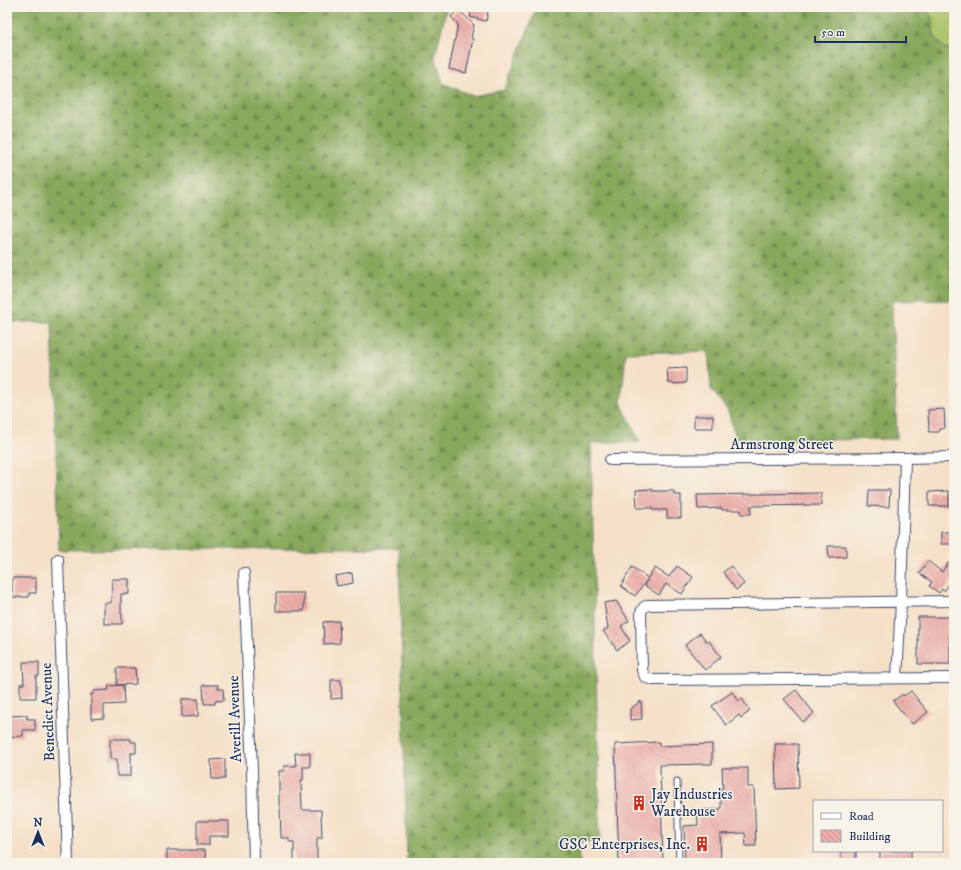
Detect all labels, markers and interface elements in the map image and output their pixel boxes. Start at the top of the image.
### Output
scale bar [815,18,906,44]
text: 50 m [821,25,845,40]
street label: Armstrong Street [731,435,834,454]
street label: Benedict Avenue [37,662,59,762]
street label: Averill Avenue [224,675,246,763]
place label: Jay Industries Warehouse [649,785,733,821]
building icon: Jay Industries Warehouse [630,794,648,812]
legend [813,800,943,852]
text: Road [849,809,874,824]
north arrow [18,812,58,852]
text: N [33,816,43,830]
text: Building [849,829,890,844]
place label: GSC Enterprises, Inc. [559,835,690,854]
building icon: GSC Enterprises, Inc. [693,835,711,853]

